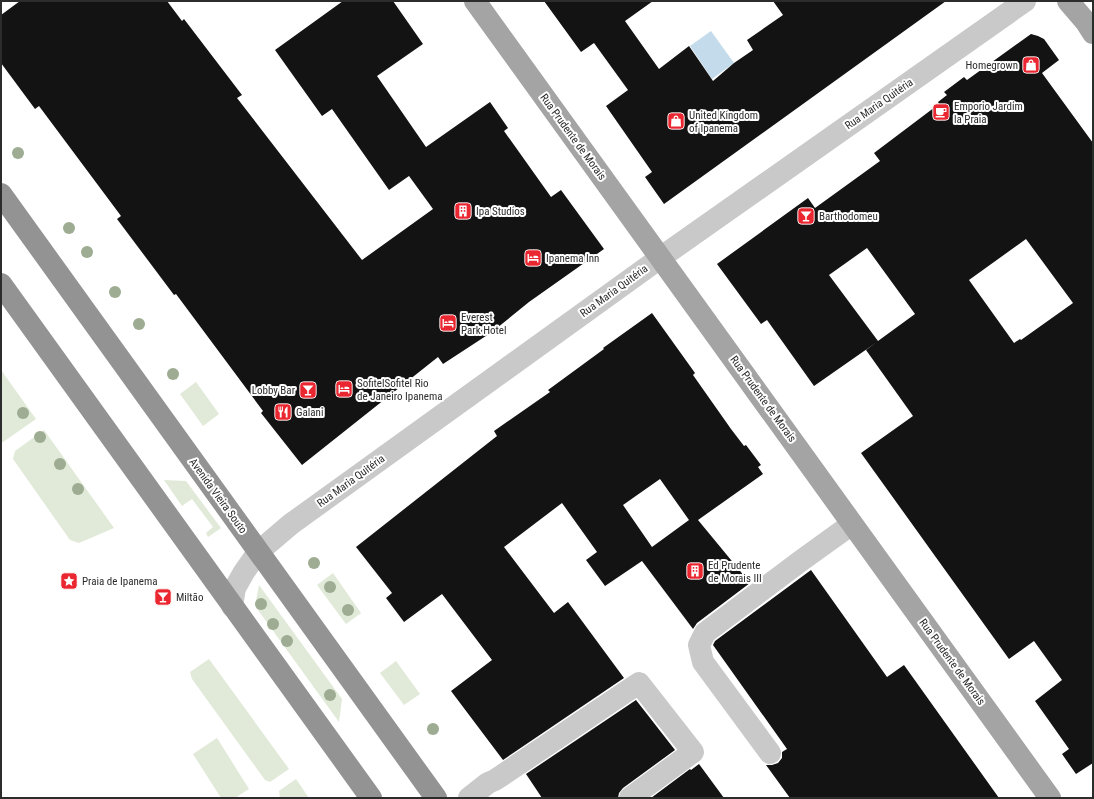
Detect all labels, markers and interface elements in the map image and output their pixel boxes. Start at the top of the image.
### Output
shop icon: Homegrown [1021,55,1041,75]
place label: Homegrown [966,59,1018,72]
street label: Rua Maria Quitéria [842,76,916,132]
street label: Rua Prudente de Morais [537,91,609,183]
place label: Emporio Jardim la Praia [954,100,1023,126]
cafe icon: Emporio Jardim la Praia [931,102,951,122]
place label: United Kingdom of Ipanema [689,109,758,135]
shop icon: United Kingdom of Ipanema [666,111,686,131]
building icon: Ipa Studios [453,201,473,221]
place label: Ipa Studios [476,205,525,218]
bar icon: Barthodomeu [796,206,816,226]
place label: Barthodomeu [819,210,878,223]
hotel icon: Ipanema Inn [523,248,543,268]
place label: Ipanema Inn [546,252,599,265]
street label: Rua Maria Quitéria [578,262,650,320]
place label: Everest Park Hotel [461,311,506,337]
hotel icon: Everest Park Hotel [438,313,458,333]
street label: Rua Prudente de Morais [727,353,799,445]
place label: SofitelSofitel Rio de Janeiro Ipanema [357,377,443,403]
hotel icon: SofitelSofitel Rio de Janeiro Ipanema [334,379,354,399]
bar icon: Lobby Bar [298,380,318,400]
place label: Lobby Bar [252,384,296,397]
restaurant icon: Galani [273,402,293,422]
place label: Galani [296,406,323,419]
street label: Rua Maria Quitéria [315,452,387,510]
street label: Avenida Vieira Souto [186,456,250,536]
place label: Ed Prudente de Morais III [708,559,762,585]
building icon: Ed Prudente de Morais III [685,561,705,581]
place icon: Praia de Ipanema [59,571,79,591]
place label: Praia de Ipanema [82,575,157,588]
bar icon: Miltão [153,587,173,607]
place label: Miltão [176,591,204,604]
street label: Rua Prudente de Morais [916,616,988,708]

